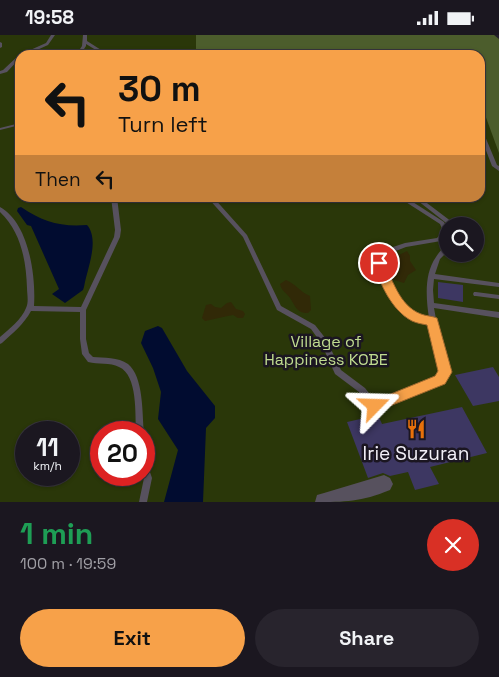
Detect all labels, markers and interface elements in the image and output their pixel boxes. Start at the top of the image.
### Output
text: 19:58 [25,5,74,30]
text: 30 m [118,67,201,111]
icon: left [35,70,100,135]
text: Turn left [118,110,208,138]
icon: left [91,165,119,193]
text: Then [35,167,81,192]
map controls [439,217,484,262]
button: search [439,217,484,262]
pin [358,242,400,284]
icon: arrive [365,249,393,277]
park label: Village of Happiness KOBE [264,331,388,370]
position arrow [348,379,400,431]
restaurant icon: Irie Suzuran [405,418,427,440]
speed limit sign: 20 [90,421,155,486]
text: 11 [36,431,59,463]
place label: Irie Suzuran [363,441,469,466]
text: km/h [33,458,62,474]
text: 1 min [20,514,93,553]
button: close [427,519,479,571]
text: 100 m · 19:59 [20,553,116,574]
button: Exit [20,609,245,667]
button: Share [255,609,479,667]

